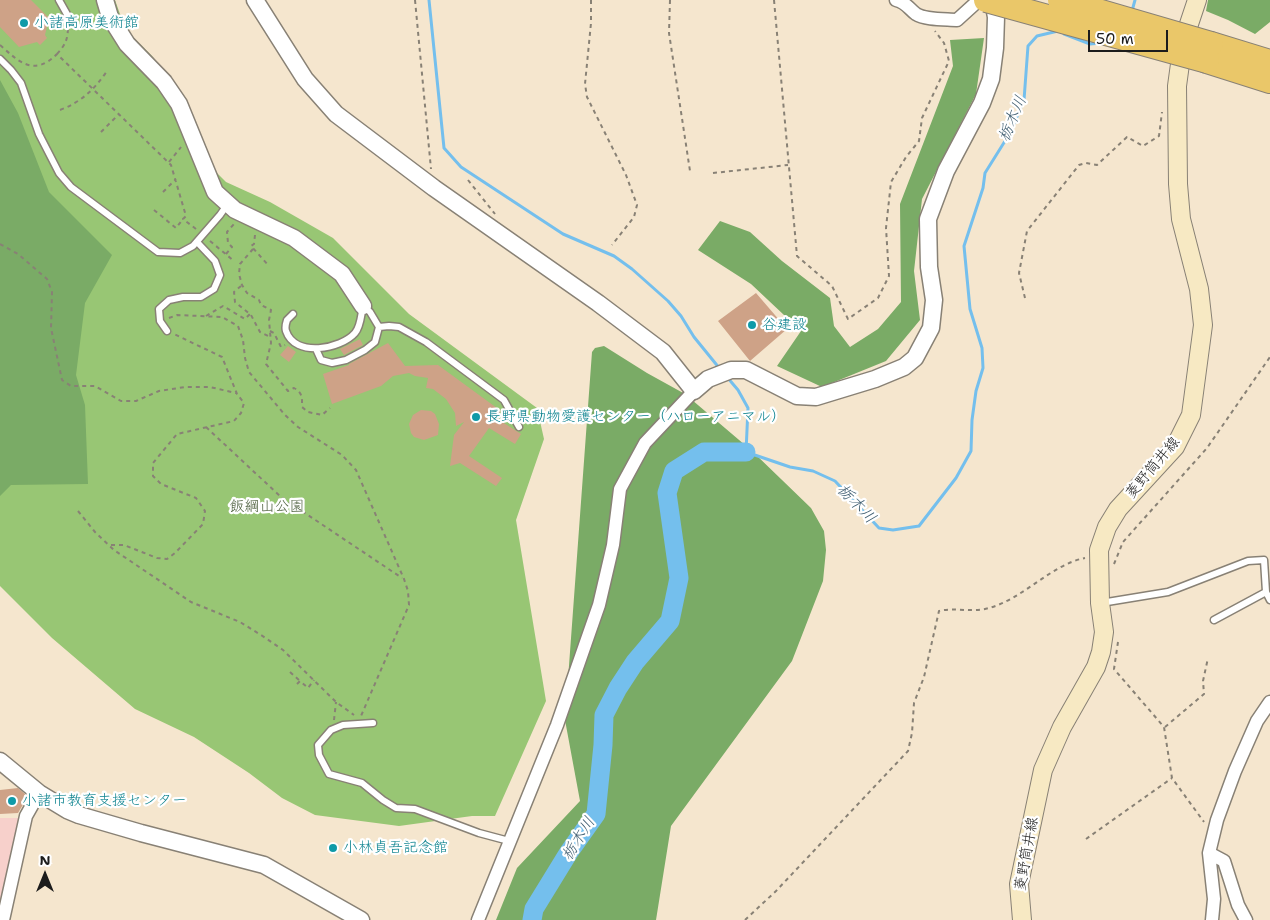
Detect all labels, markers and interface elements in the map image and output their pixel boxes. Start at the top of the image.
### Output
place label: 小諸高原美術館 [34,14,139,32]
marker: 小諸高原美術館 [18,17,30,29]
scale bar [1090,20,1170,52]
text: 50 m [1096,29,1134,49]
water label: 栃木川 [995,93,1031,145]
place label: 谷建設 [762,316,807,334]
marker: 谷建設 [746,319,758,331]
place label: 長野県動物愛護センター（ハローアニマル） [486,408,786,426]
marker: 長野県動物愛護センター（ハローアニマル） [470,411,482,423]
street label: 菱野筒井線 [1122,433,1184,503]
water label: 栃木川 [832,480,880,528]
park label: 飯綱山公園 [230,498,304,516]
place label: 小諸市教育支援センター [22,792,187,810]
marker: 小諸市教育支援センター [6,795,18,807]
water label: 栃木川 [558,814,600,864]
street label: 菱野筒井線 [1012,816,1042,892]
place label: 小林貞吾記念館 [343,839,448,857]
marker: 小林貞吾記念館 [327,842,339,854]
north arrow [20,850,70,900]
text: N [39,851,51,869]

